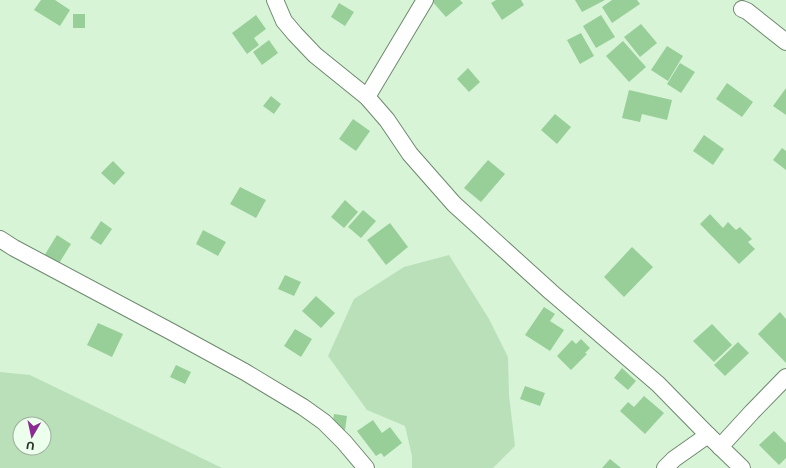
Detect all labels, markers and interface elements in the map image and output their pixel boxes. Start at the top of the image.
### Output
north arrow [12,416,52,456]
text: U [25,438,36,453]

